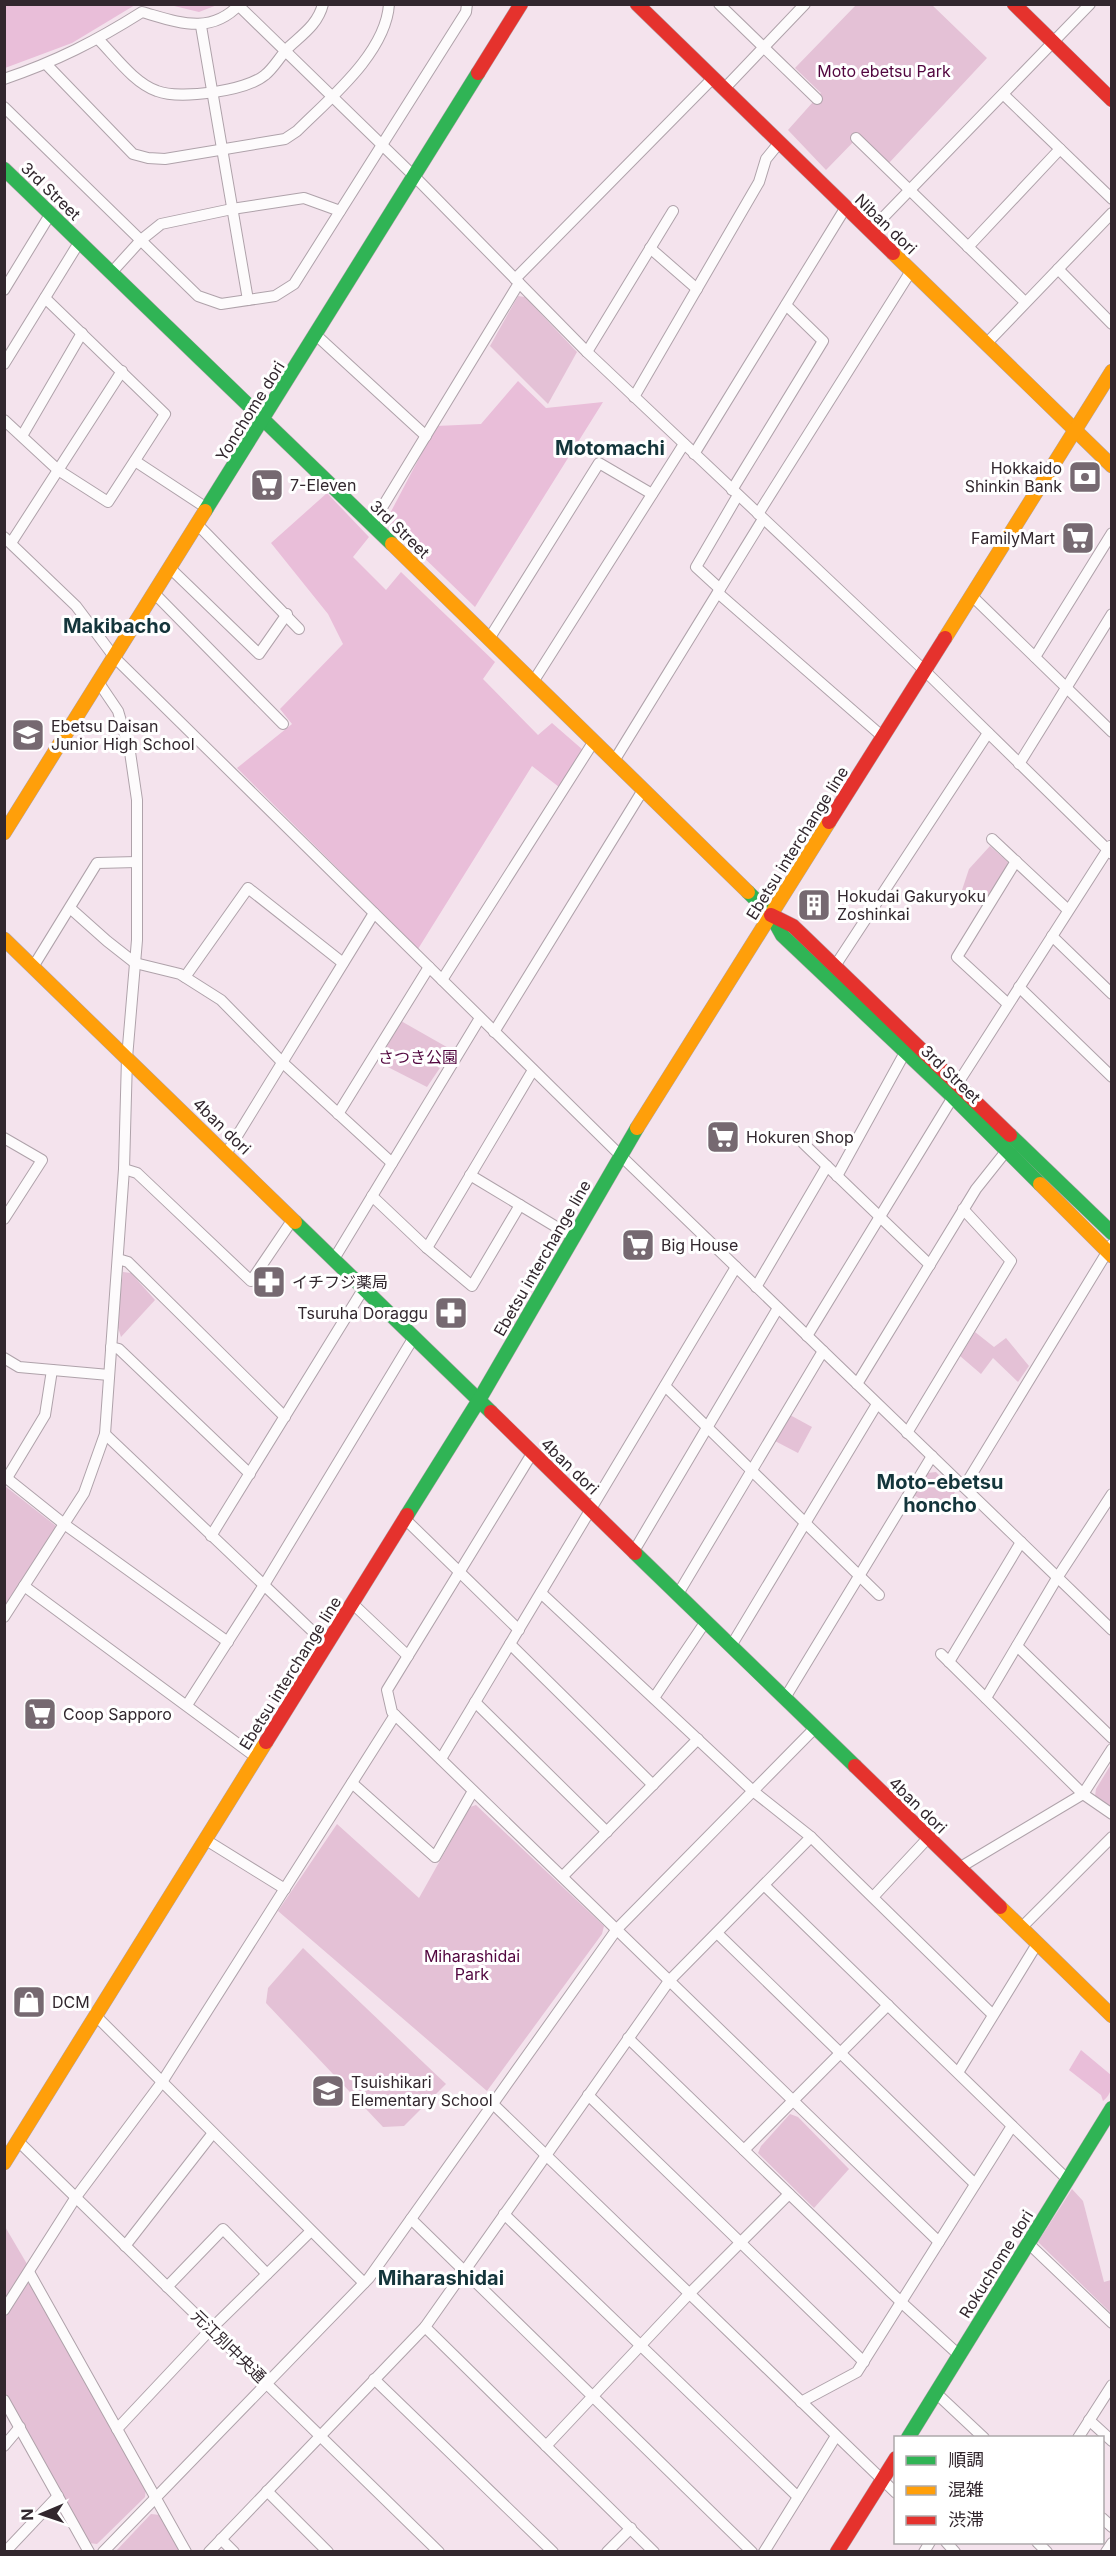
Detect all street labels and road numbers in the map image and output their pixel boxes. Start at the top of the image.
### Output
street label: 3rd Street [17,158,85,224]
street label: Niban dori [851,190,921,258]
street label: Yonchome dori [211,357,289,465]
street label: 3rd Street [366,496,434,562]
street label: Ebetsu interchange line [742,763,852,923]
street label: 3rd Street [917,1041,985,1107]
street label: 4ban dori [189,1094,255,1158]
street label: Ebetsu interchange line [489,1176,595,1340]
street label: 4ban dori [537,1434,603,1498]
street label: Ebetsu interchange line [235,1593,345,1753]
street label: 4ban dori [885,1773,951,1837]
street label: Rokuchome dori [955,2206,1037,2322]
street label: 元江別中央通 [188,2305,270,2387]

